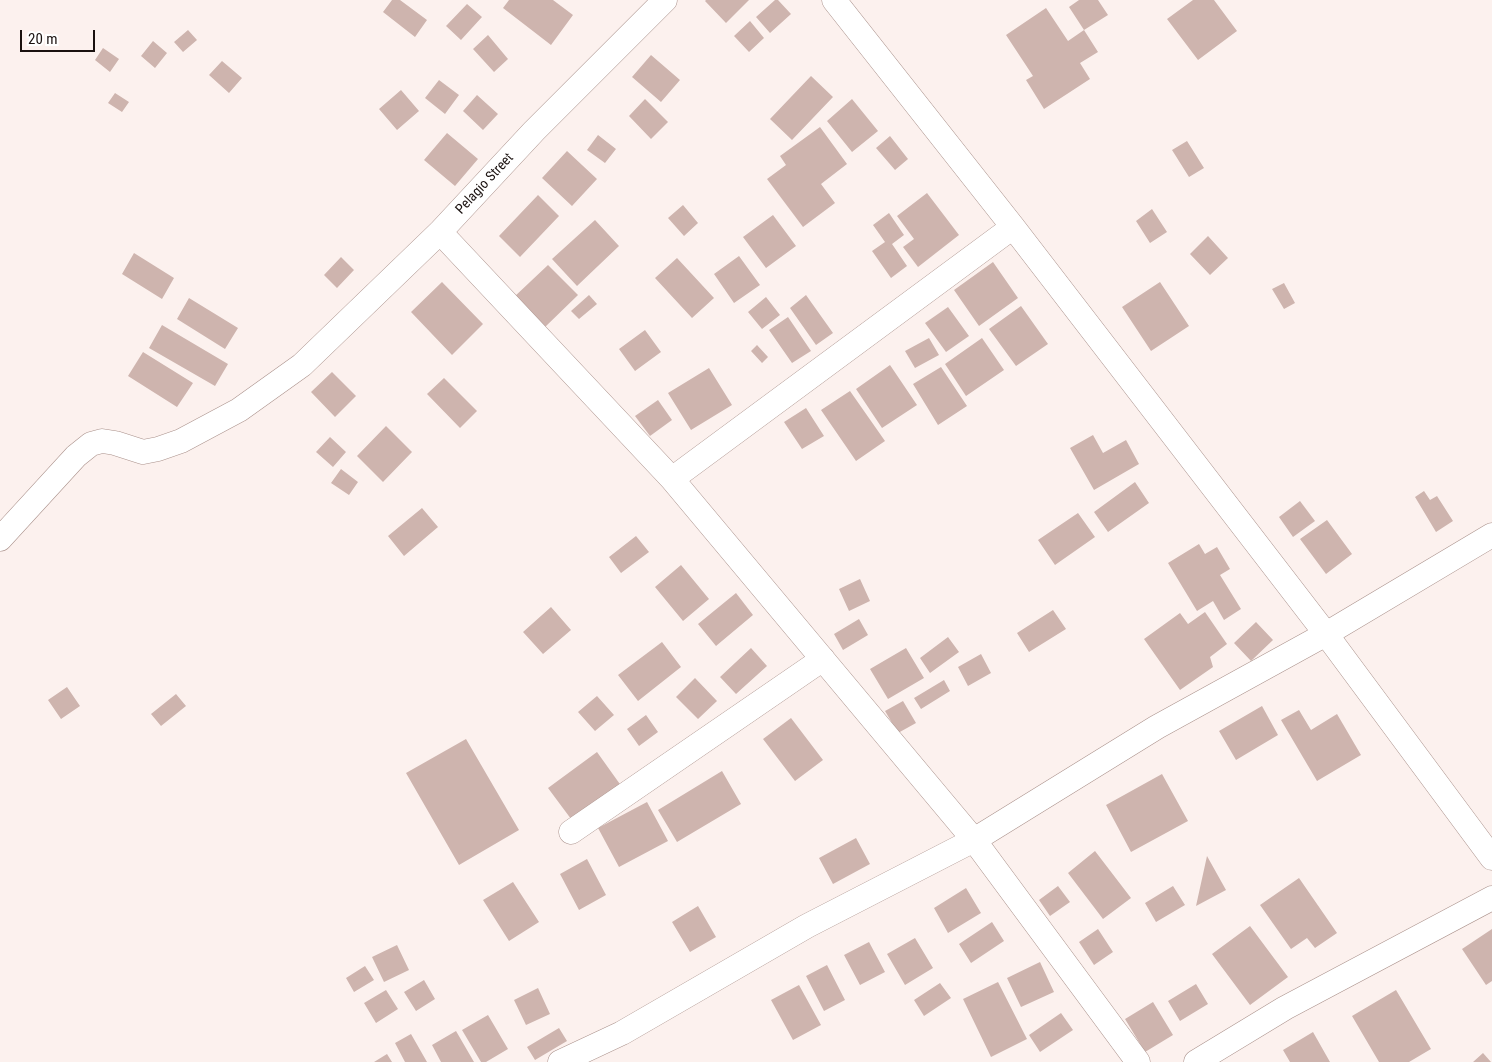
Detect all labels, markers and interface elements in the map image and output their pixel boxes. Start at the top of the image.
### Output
scale bar [22,20,98,52]
text: 20 m [28,30,58,48]
street label: Pelagio Street [452,150,518,218]

